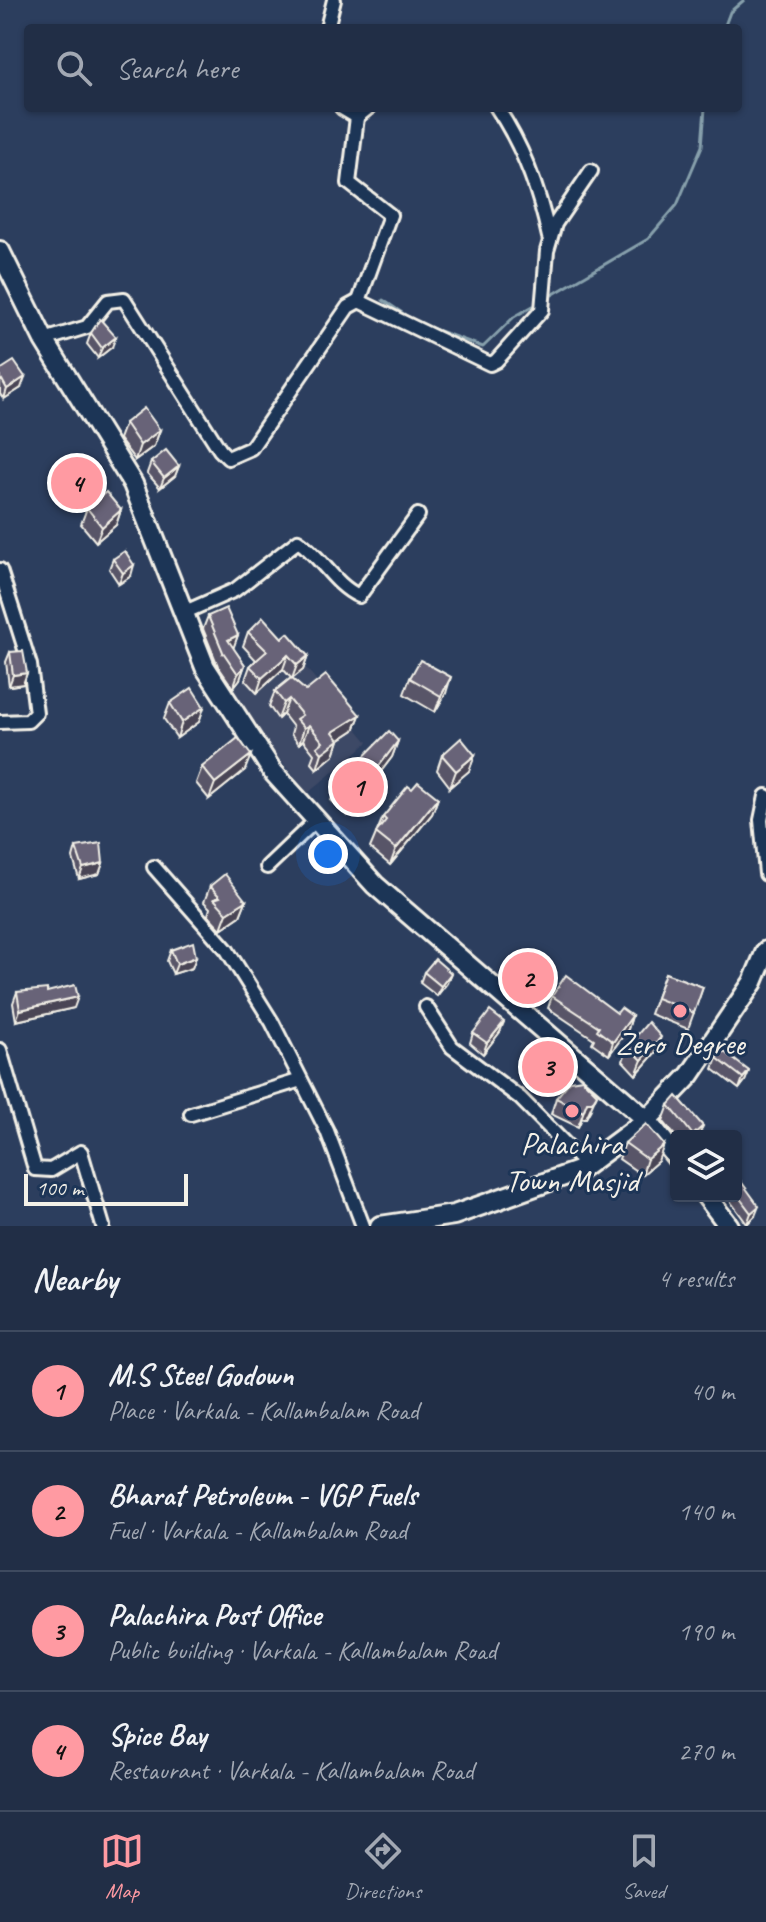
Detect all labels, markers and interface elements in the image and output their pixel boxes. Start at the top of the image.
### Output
search box [24,24,742,112]
icon: search [52,46,96,90]
text: Search here [116,49,238,87]
pin: 4 [51,453,103,513]
pin: 1 [332,757,384,817]
your location [308,834,348,874]
pin: 2 [502,948,554,1008]
marker: Zero Degree [671,1002,689,1020]
place label: Zero Degree [616,1023,747,1064]
pin: 3 [522,1037,574,1097]
marker: Palachira Town Masjid [563,1102,581,1120]
place label: Palachira Town Masjid [505,1123,644,1201]
map controls [670,1130,742,1202]
button: layers [670,1130,742,1202]
scale bar [24,1170,188,1206]
text: 100 m [36,1174,83,1202]
text: Nearby [32,1257,118,1300]
text: 4 results [658,1262,734,1295]
text: M.S Steel Godown [108,1356,293,1394]
text: 1 [52,1375,64,1408]
text: 40 m [690,1375,734,1408]
text: Place · Varkala - Kallambalam Road [108,1394,419,1427]
text: Bharat Petroleum - VGP Fuels [108,1476,417,1514]
text: 2 [52,1495,64,1528]
text: 140 m [678,1495,734,1528]
text: Fuel · Varkala - Kallambalam Road [108,1514,407,1547]
text: Palachira Post Office [108,1596,321,1634]
text: 3 [52,1615,64,1648]
text: 190 m [678,1615,734,1648]
text: Public building · Varkala - Kallambalam Road [108,1634,496,1667]
text: Spice Bay [108,1716,207,1754]
text: 4 [52,1735,64,1768]
text: 270 m [678,1735,734,1768]
text: Restaurant · Varkala - Kallambalam Road [108,1754,474,1787]
tab: Map [100,1829,144,1905]
tab: Directions [345,1829,421,1905]
tab: Saved [622,1829,666,1905]

